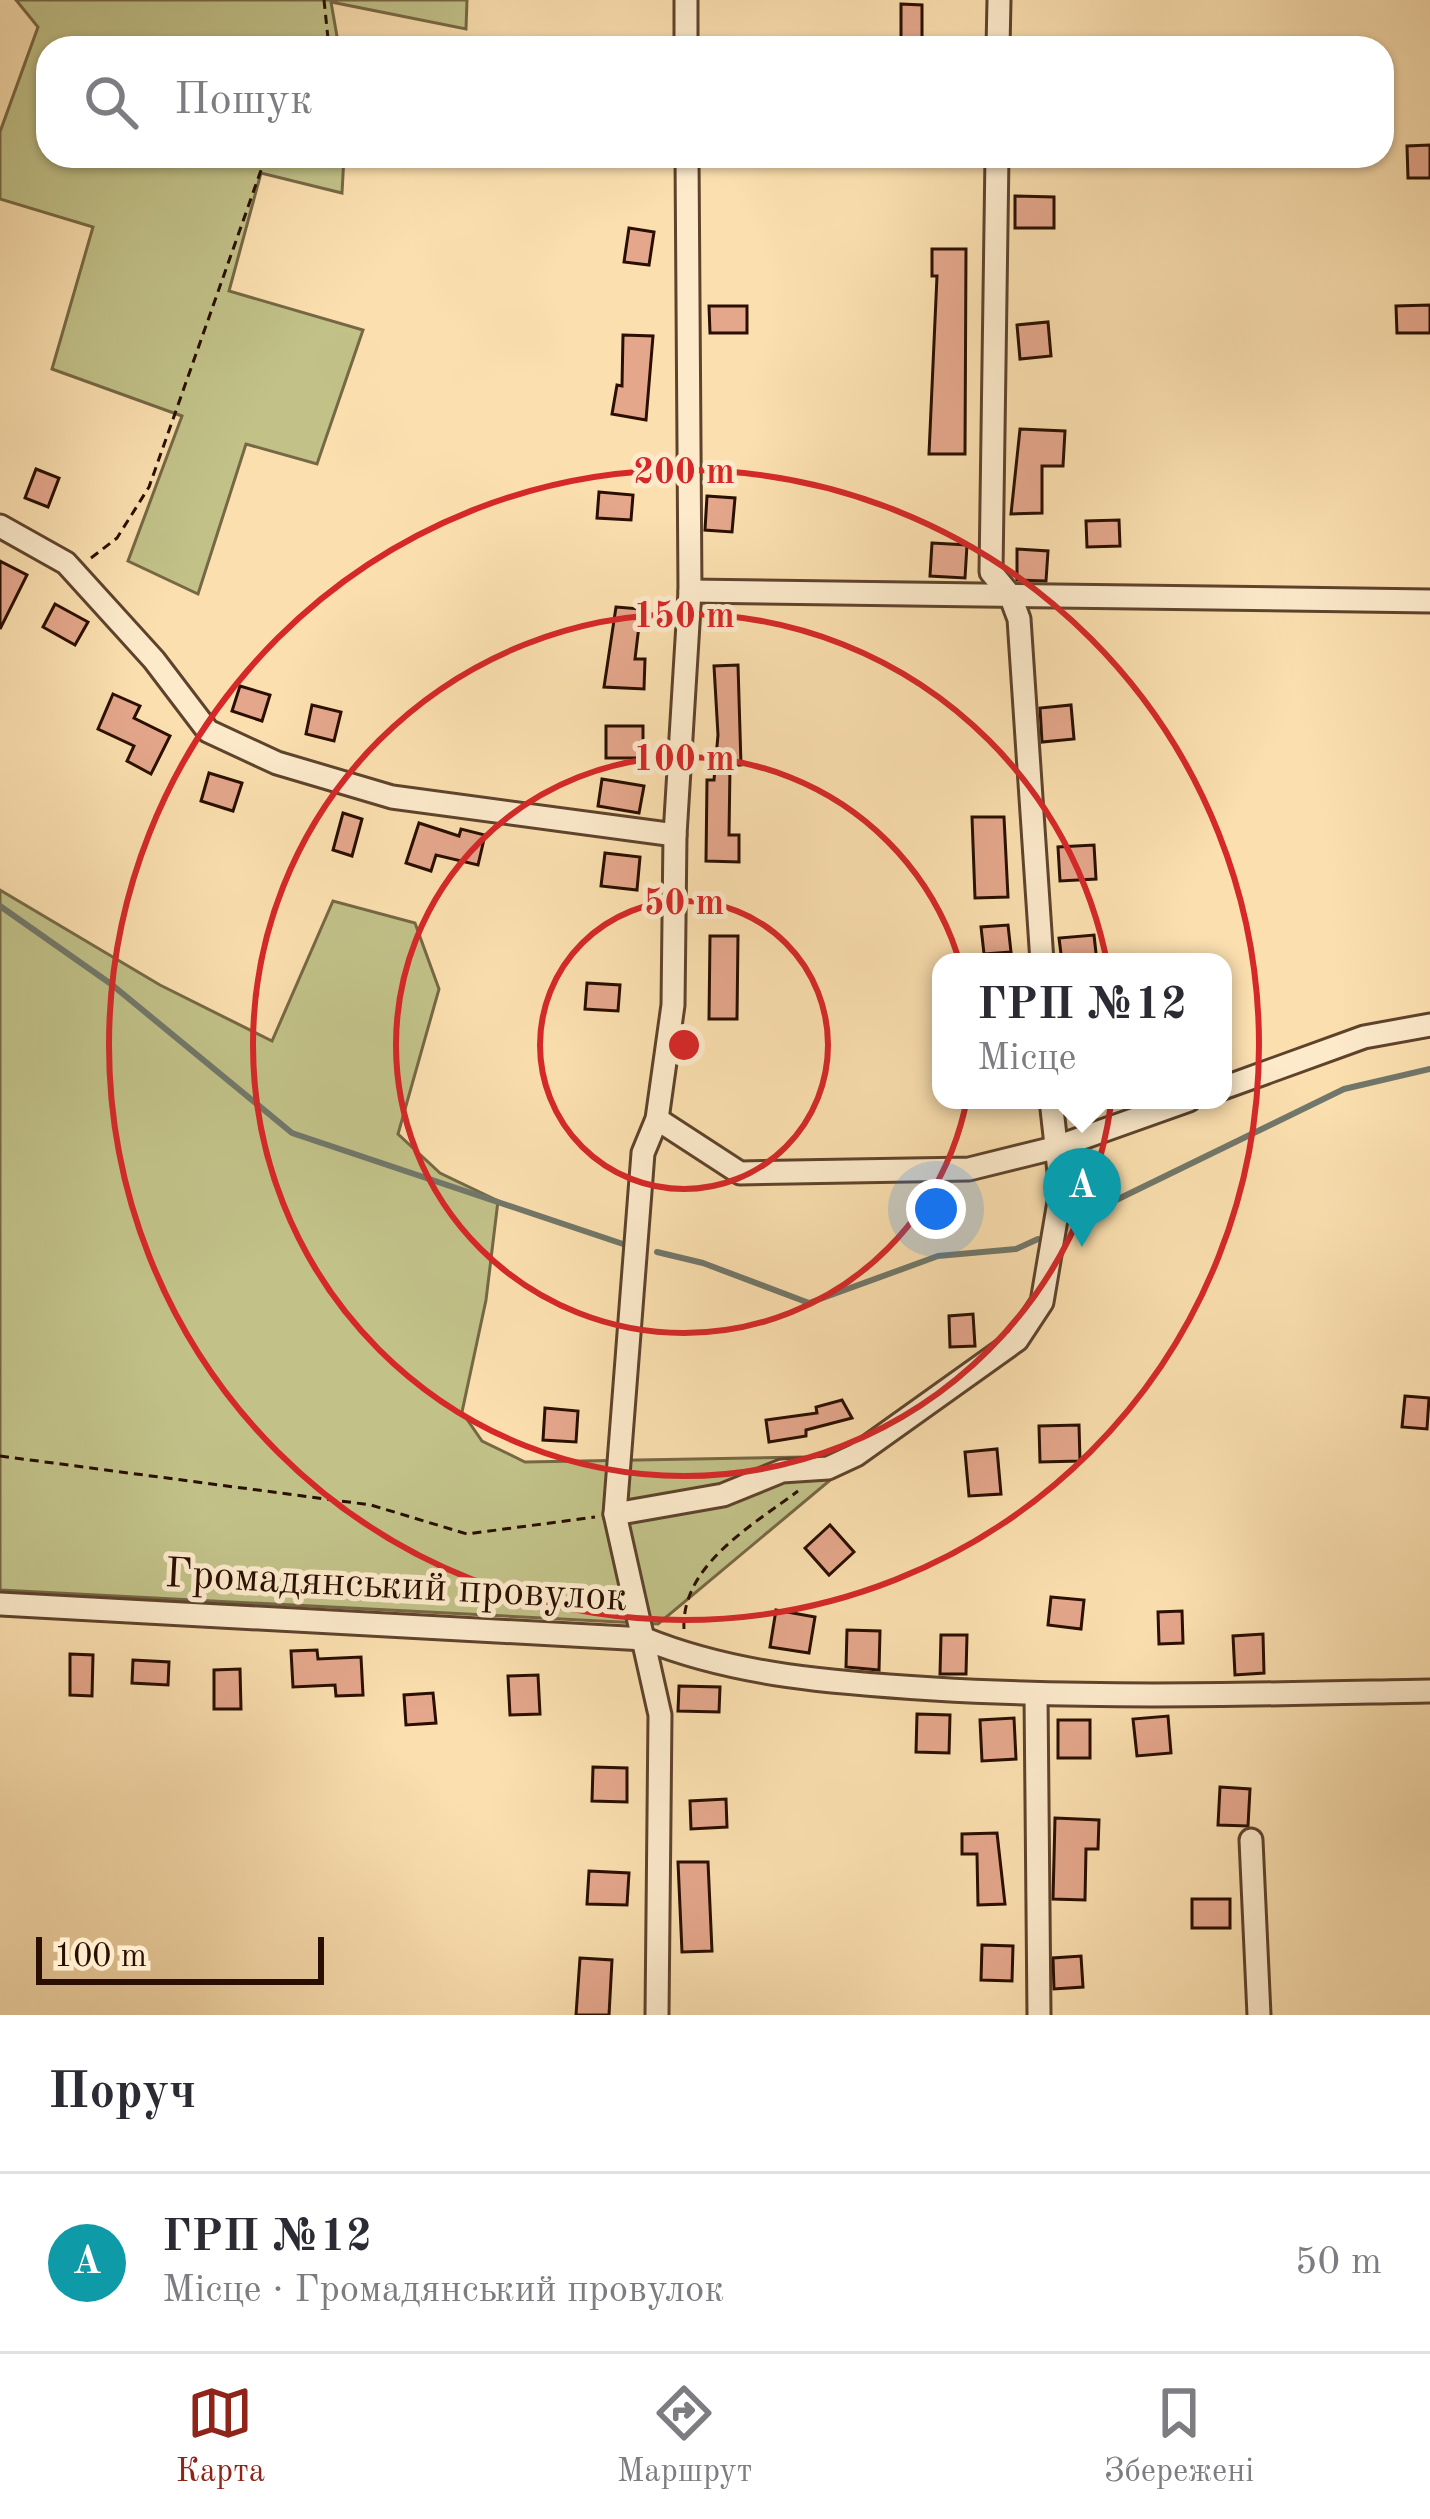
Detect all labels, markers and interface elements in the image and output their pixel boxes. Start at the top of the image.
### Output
search box [36,36,1394,168]
icon: search [78,69,144,135]
text: Пошук [174,79,313,124]
text: 200 m [633,456,735,492]
text: 150 m [633,600,735,636]
text: 100 m [633,743,735,779]
text: 50 m [644,887,724,923]
popup [932,953,1232,1109]
text: ГРП №12 [977,984,1187,1029]
centre of rings [663,1024,705,1066]
text: Місце [977,1039,1076,1078]
pin: A [1043,1148,1121,1247]
your location [906,1179,966,1239]
street label: Громадянський провулок [164,1554,628,1620]
scale bar [36,1931,324,1984]
text: 100 m [54,1941,147,1974]
text: Поруч [48,2068,196,2119]
text: ГРП №12 [162,2216,372,2261]
text: A [72,2243,102,2282]
text: 50 m [1295,2243,1382,2282]
text: Місце · Громадянський провулок [162,2271,724,2310]
tab: Карта [176,2380,265,2493]
tab: Маршрут [617,2380,752,2493]
tab: Збережені [1104,2380,1254,2493]

